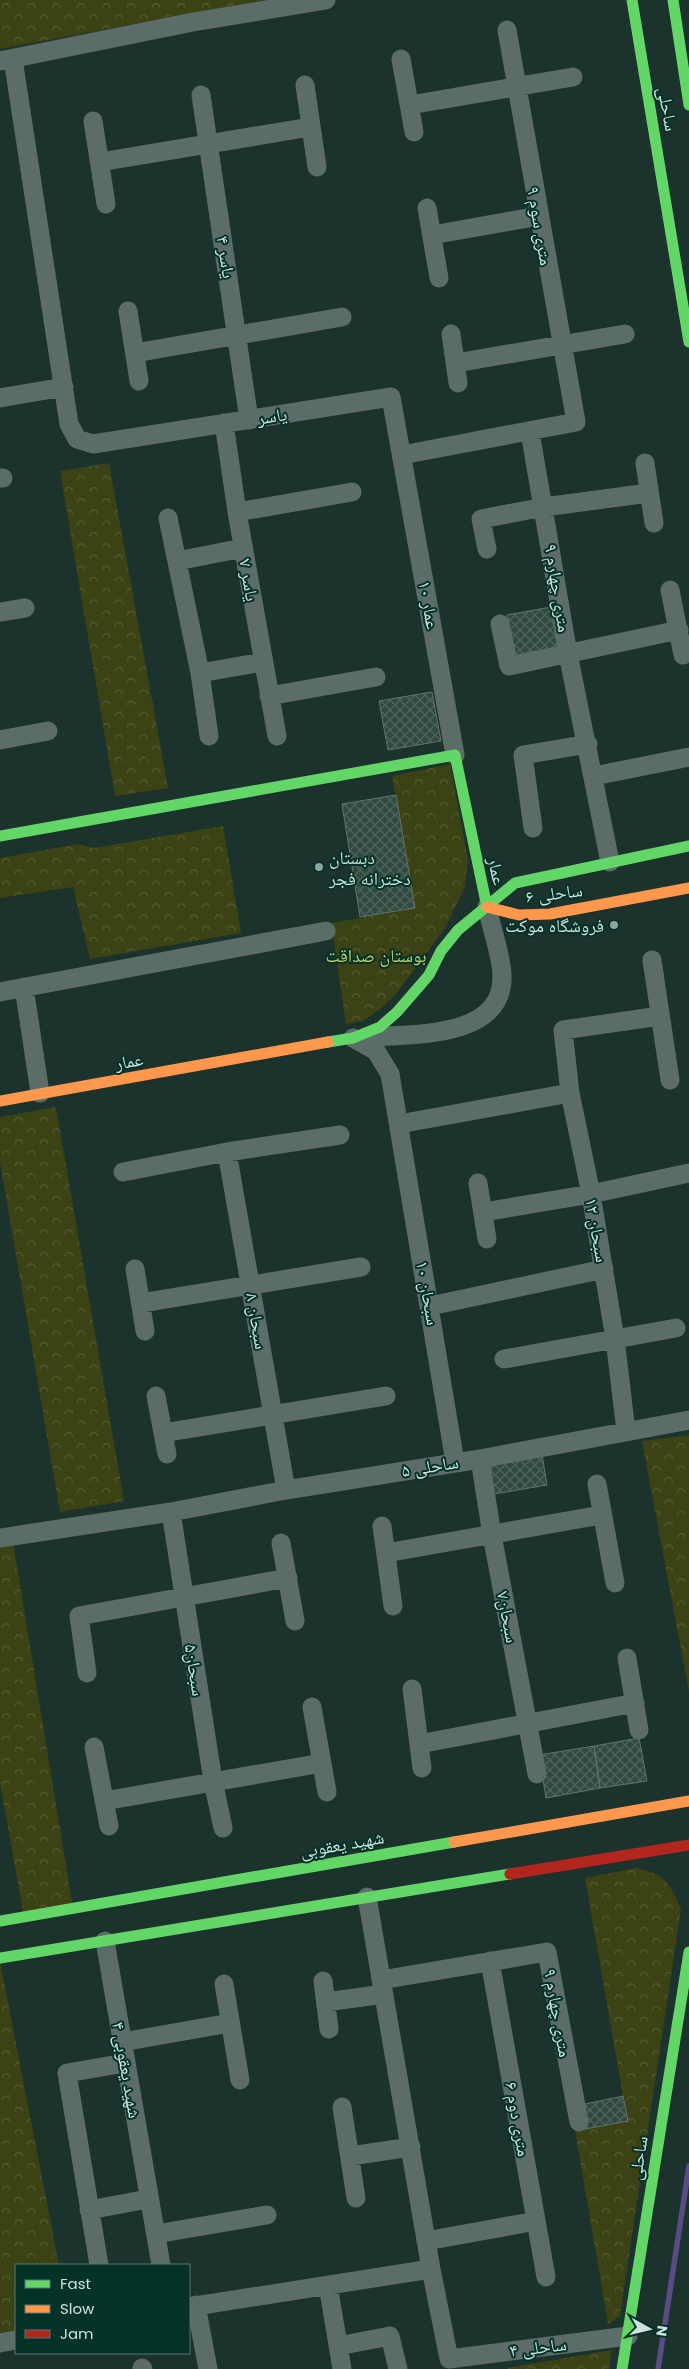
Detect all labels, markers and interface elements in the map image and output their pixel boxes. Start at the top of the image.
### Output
street label: ساحلی [652,85,684,133]
street label: ۹ متری سوم [521,185,559,267]
street label: یاسر ۴ [210,234,242,280]
street label: یاسر [254,401,289,431]
street label: ۹ متری چهارم [539,542,577,634]
street label: یاسر ۷ [233,557,265,603]
street label: عمار ۱۰ [412,579,446,631]
place label: دبستان دخترانه فجر [328,845,411,891]
street label: عمار [482,854,512,887]
marker: دبستان دخترانه فجر [313,861,325,873]
street label: ساحلی ۶ [524,877,584,909]
place label: فروشگاه موکت [505,913,604,938]
marker: فروشگاه موکت [608,919,620,931]
park label: بوستان صداقت [326,943,426,968]
street label: عمار [112,1046,145,1076]
street label: سبحان ۱۲ [579,1196,615,1264]
street label: سبحان ۱۰ [410,1259,446,1327]
street label: سبحان ۸ [240,1291,274,1351]
street label: ساحلی ۵ [400,1449,460,1483]
street label: سبحان۷ [491,1589,525,1645]
street label: سبحان۵ [179,1642,211,1698]
street label: شهید یعقوبی [298,1824,386,1864]
street label: ۹ متری چهارم [538,1967,578,2059]
street label: شهید یعقوبی ۴ [106,2020,148,2120]
street label: ۶ متری دوم [499,2080,537,2158]
street label: ساحلی [622,2134,654,2182]
legend [15,2264,190,2354]
text: Fast [60,2273,91,2294]
text: Slow [60,2298,95,2319]
north arrow [624,2304,674,2354]
text: Jam [60,2323,94,2344]
text: N [651,2324,673,2337]
street label: ساحلی ۴ [508,2331,568,2363]

